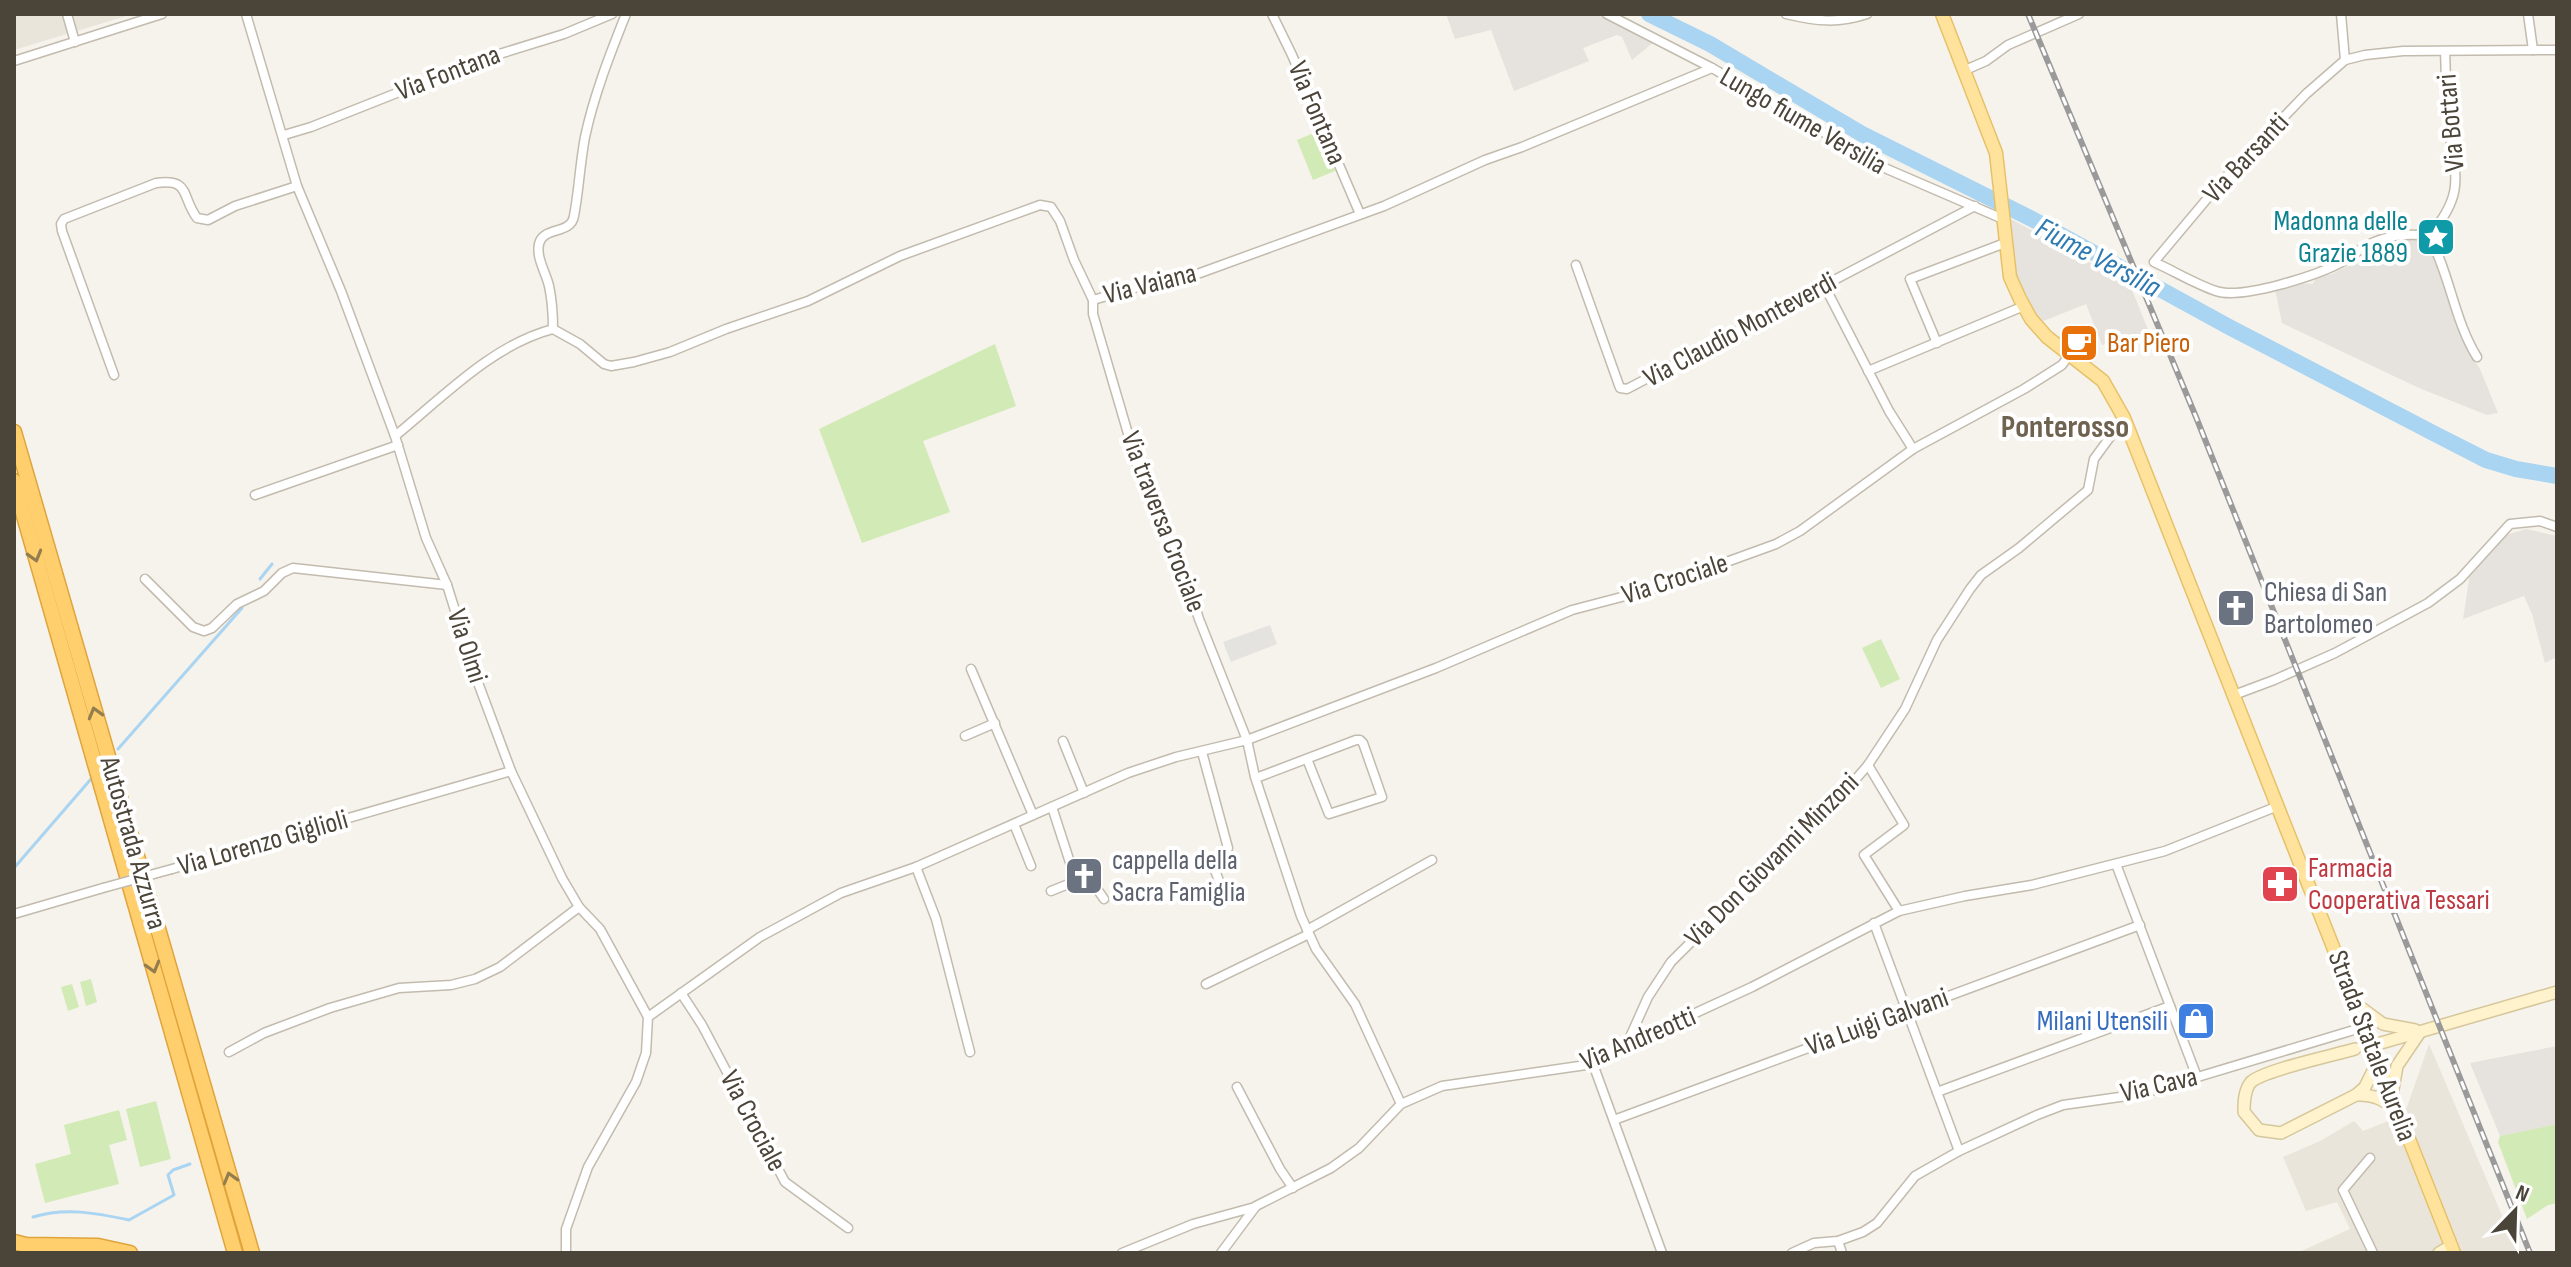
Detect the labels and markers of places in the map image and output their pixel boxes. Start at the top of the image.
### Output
place label: Madonna delle Grazie 1889 [2273,205,2408,270]
place icon: Madonna delle Grazie 1889 [2415,216,2457,258]
cafe icon: Bar Piero [2058,322,2100,364]
place label: Bar Piero [2107,327,2190,360]
place label: Chiesa di San Bartolomeo [2264,576,2387,641]
church icon: Chiesa di San Bartolomeo [2215,587,2257,629]
place label: cappella della Sacra Famiglia [1112,844,1246,909]
place label: Farmacia Cooperativa Tessari [2308,852,2490,917]
church icon: cappella della Sacra Famiglia [1063,855,1105,897]
pharmacy icon: Farmacia Cooperativa Tessari [2259,863,2301,905]
shop icon: Milani Utensili [2175,1000,2217,1042]
place label: Milani Utensili [2037,1005,2168,1038]

